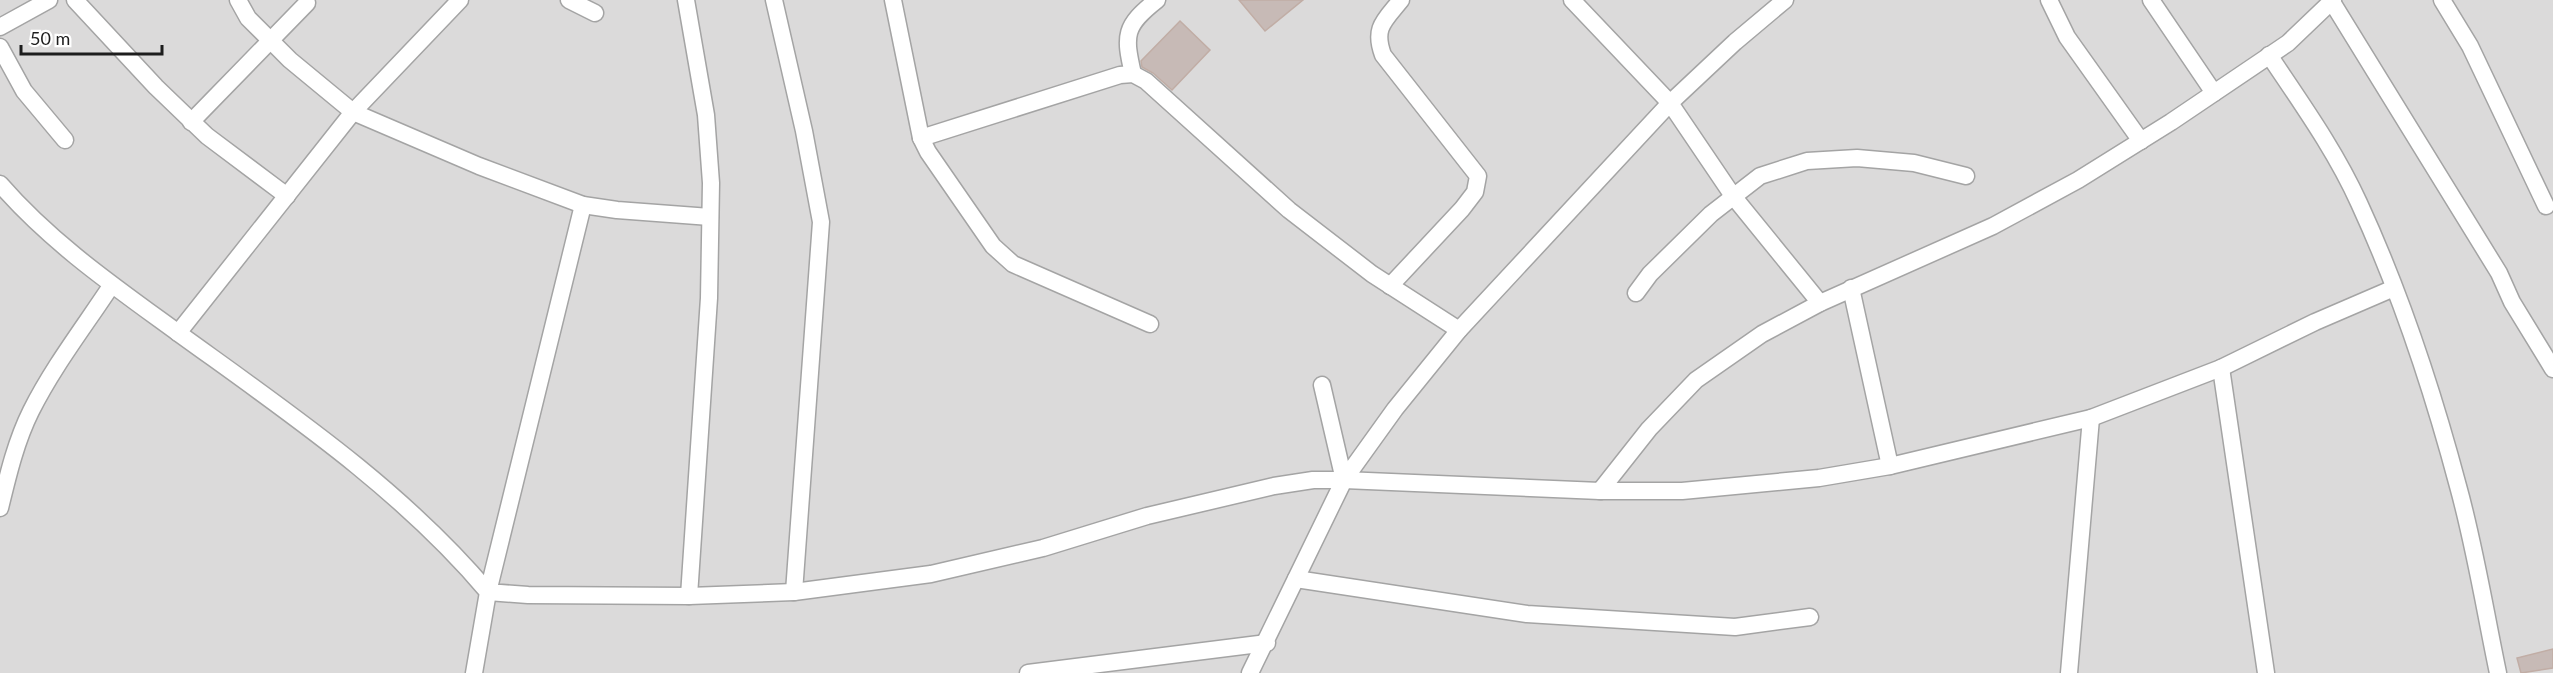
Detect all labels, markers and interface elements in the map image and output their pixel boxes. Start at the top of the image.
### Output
scale bar [21,18,162,56]
text: 50 m [30,27,70,49]

